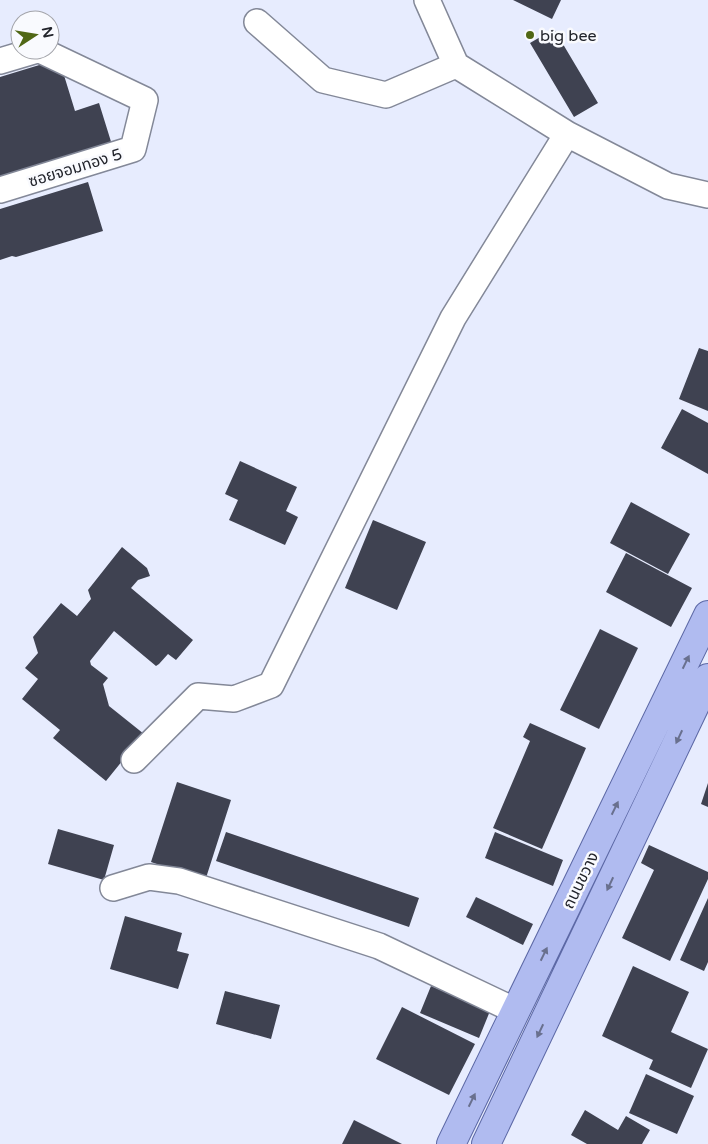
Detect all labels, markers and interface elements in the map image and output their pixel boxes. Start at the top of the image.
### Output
north arrow [10,10,60,60]
text: N [38,25,57,40]
place label: big bee [540,26,597,46]
marker: big bee [524,29,536,41]
street label: ซอยจอมทอง 5 [26,144,125,192]
one-way arrow [682,655,690,669]
one-way arrow [675,730,683,744]
one-way arrow [611,801,619,815]
street label: ถนนขวาง [559,849,603,912]
one-way arrow [605,877,613,891]
one-way arrow [540,947,548,961]
one-way arrow [535,1024,543,1038]
one-way arrow [469,1093,477,1107]

